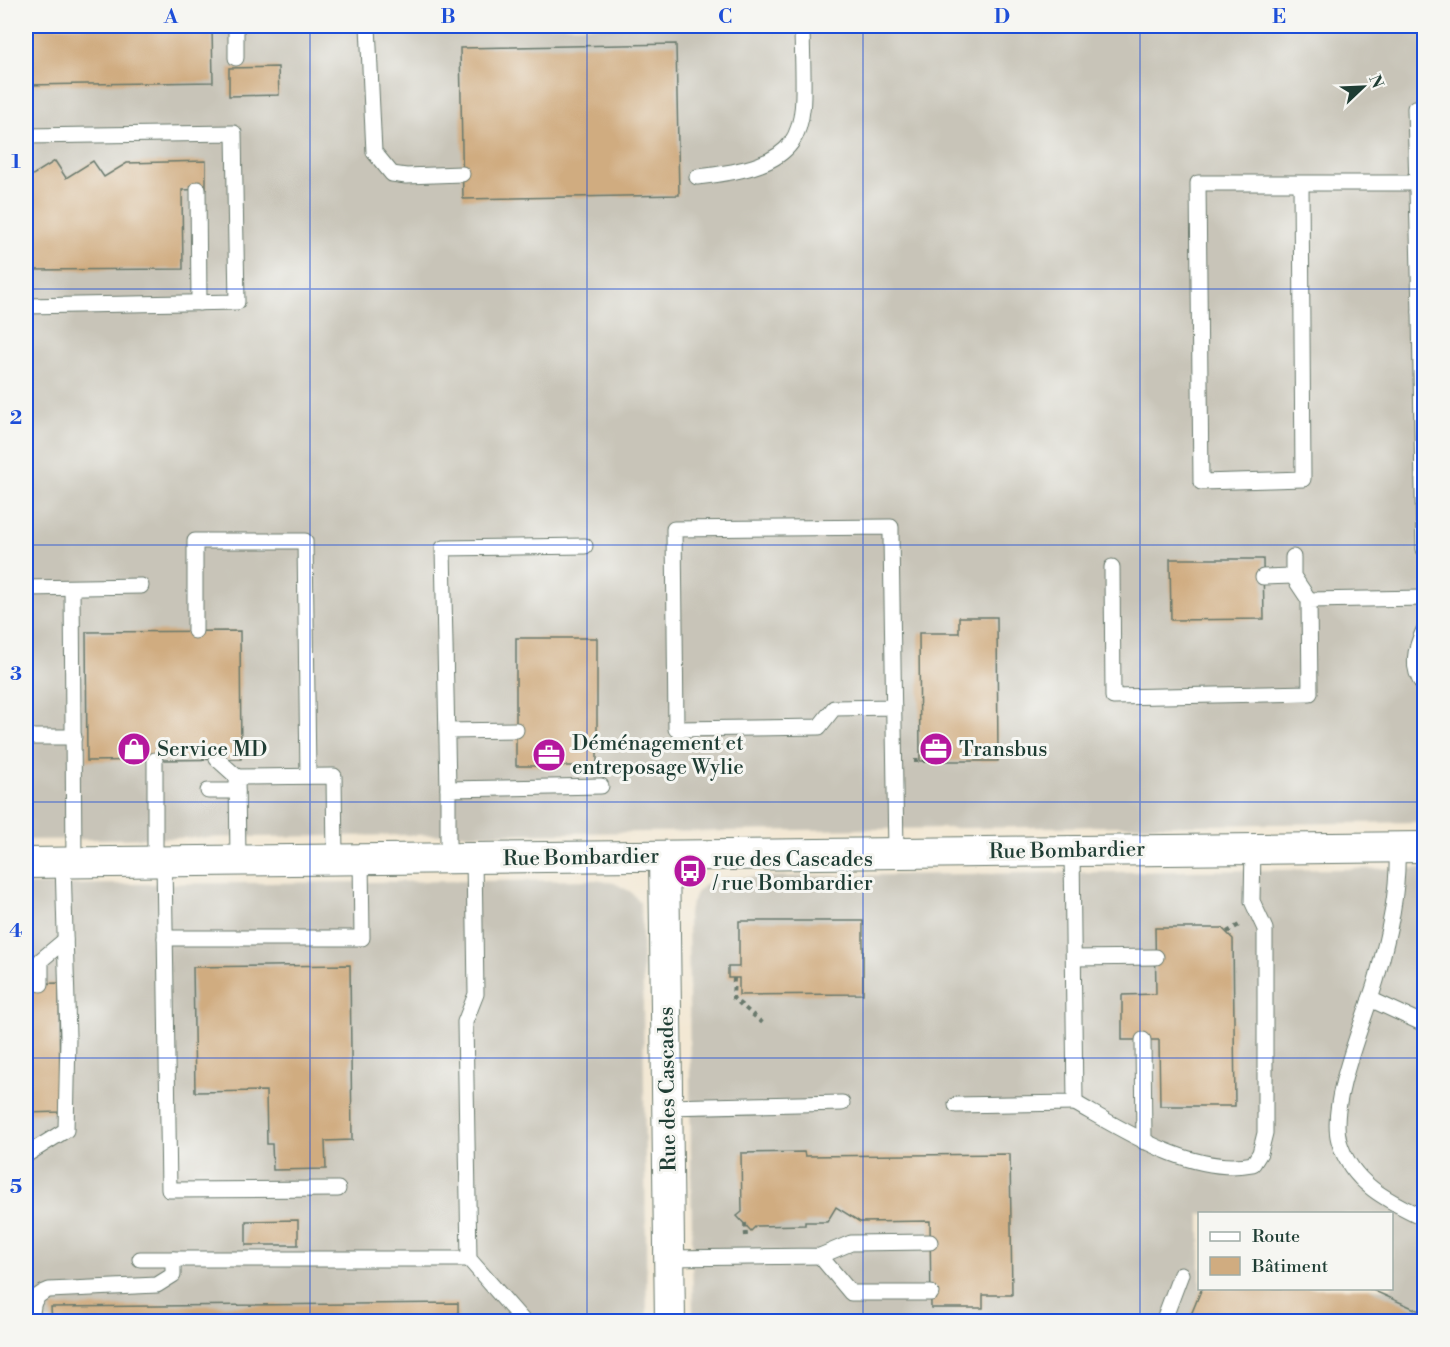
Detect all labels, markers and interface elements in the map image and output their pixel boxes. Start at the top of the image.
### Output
text: A [163,5,179,30]
text: B [440,5,456,30]
text: C [718,5,732,30]
text: D [994,5,1010,30]
text: E [1272,5,1286,30]
north arrow [1333,57,1393,117]
text: N [1364,72,1388,92]
text: 1 [11,150,21,175]
text: 2 [10,406,22,431]
text: 3 [10,662,22,687]
shop icon: Service MD [116,731,152,767]
place label: Déménagement et entreposage Wylie [572,731,744,781]
office icon: Transbus [918,731,954,767]
place label: Service MD [157,737,267,763]
office icon: Déménagement et entreposage Wylie [531,737,567,773]
place label: Transbus [959,737,1047,763]
street label: Rue Bombardier [989,837,1145,865]
street label: Rue Bombardier [503,844,659,872]
place label: rue des Cascades / rue Bombardier [712,847,873,897]
bus stop icon: rue des Cascades / rue Bombardier [672,853,708,889]
text: 4 [9,919,23,944]
street label: Rue des Cascades [654,1006,682,1172]
text: 5 [10,1175,22,1200]
legend [1198,1212,1393,1290]
text: Route [1252,1225,1300,1248]
text: Bâtiment [1251,1255,1329,1278]

